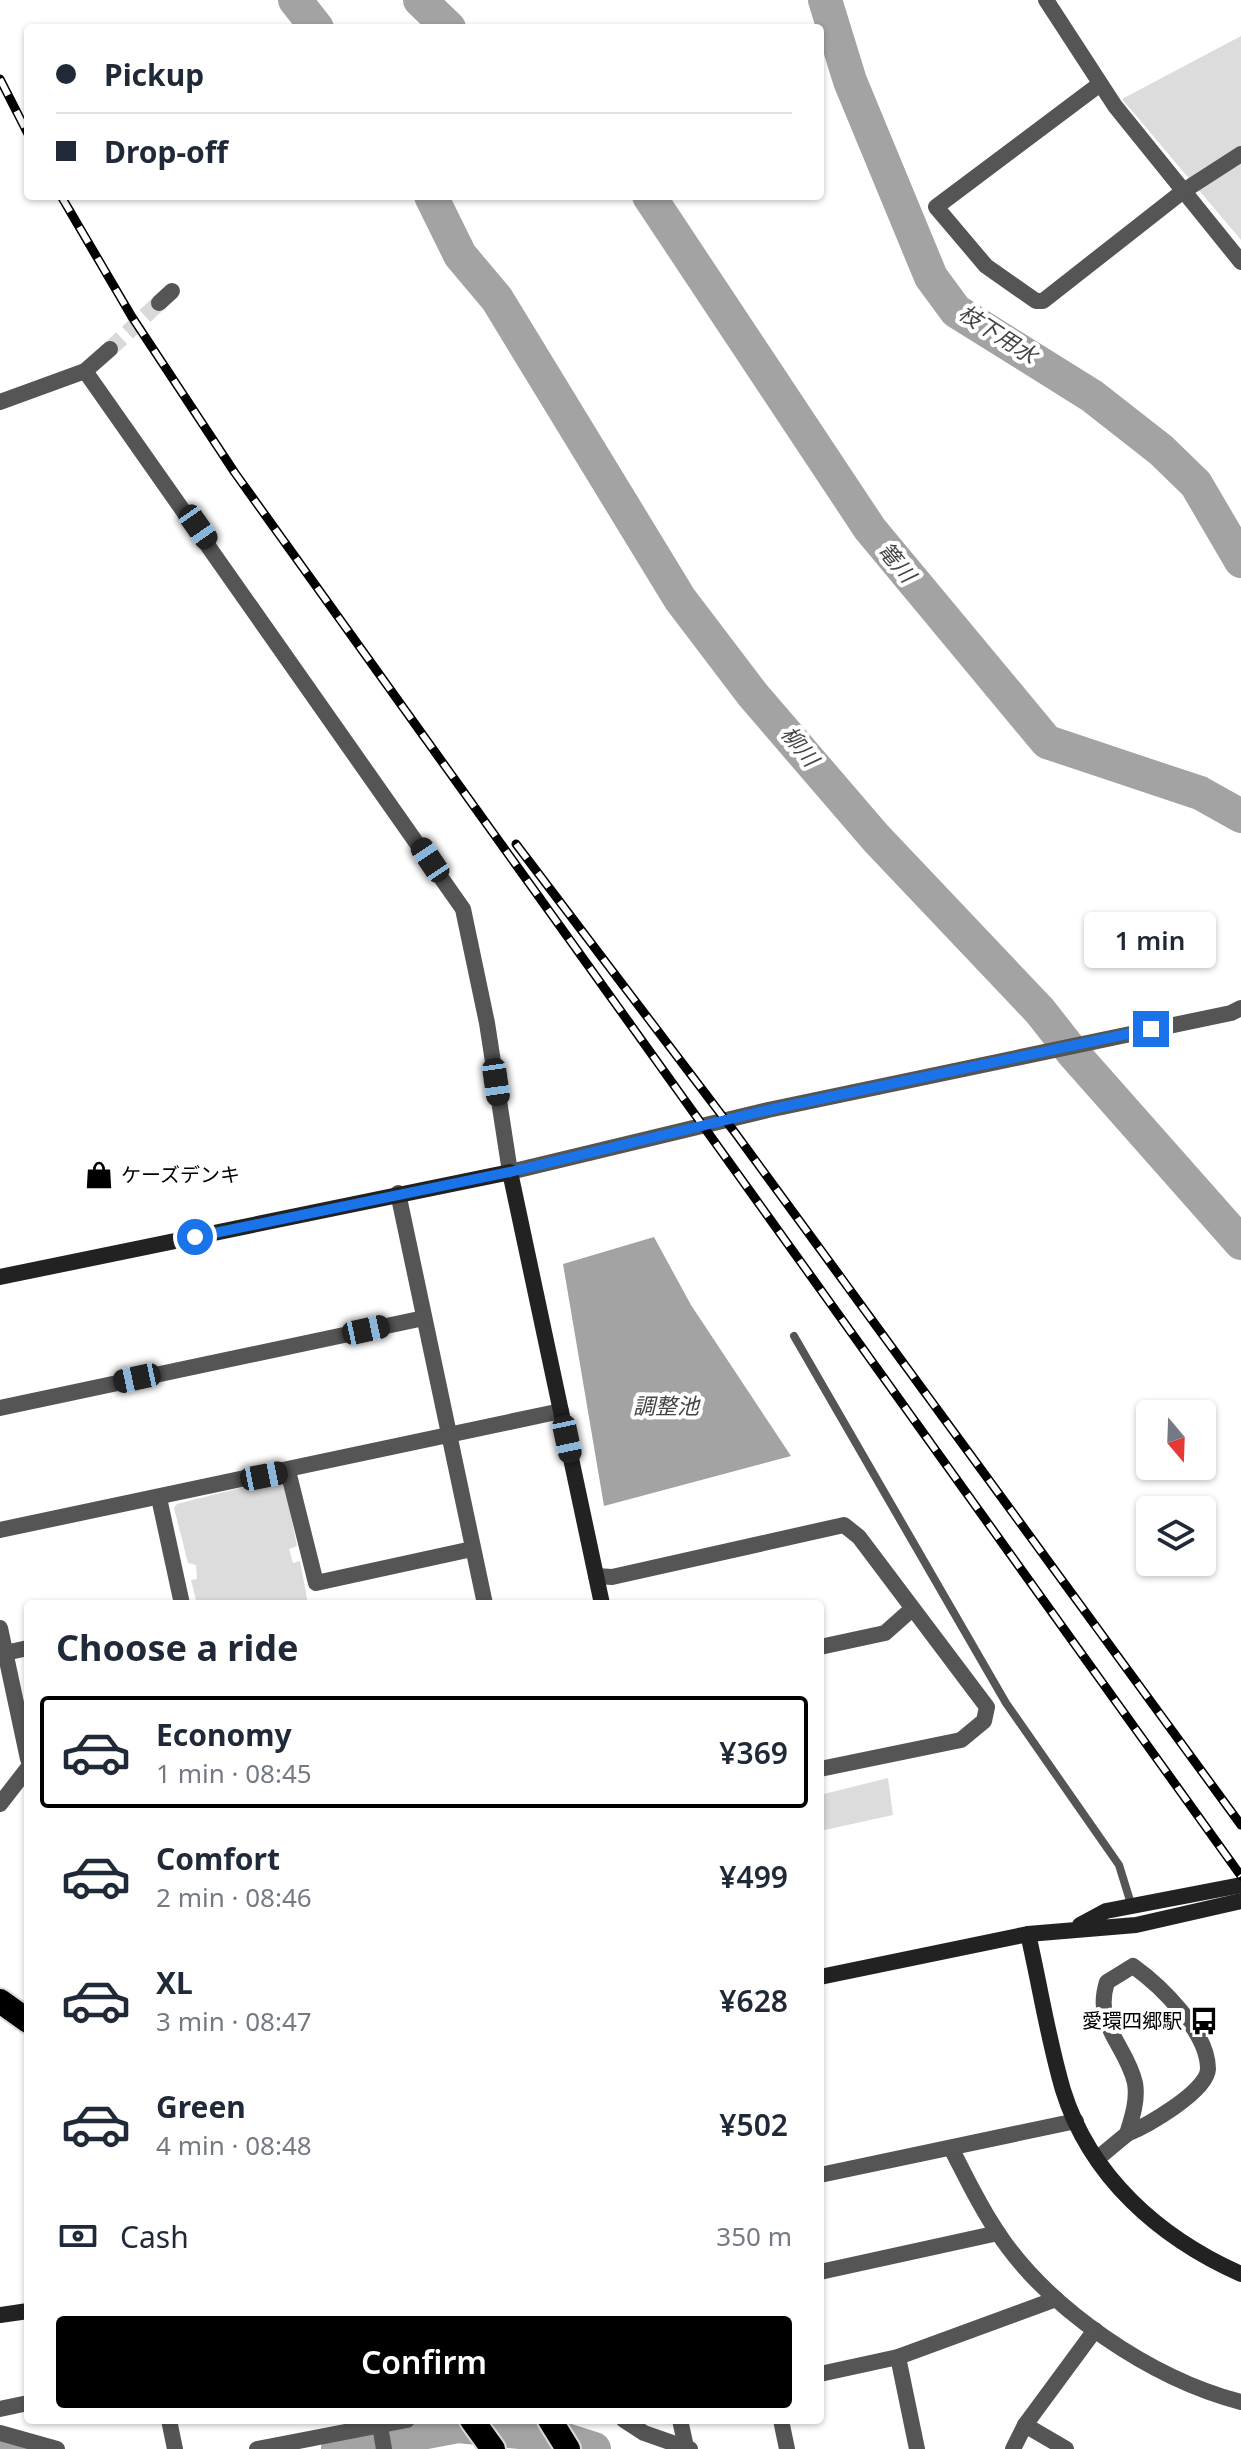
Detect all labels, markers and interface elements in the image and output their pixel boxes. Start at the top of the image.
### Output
text: Pickup [104,54,204,95]
text: Drop-off [104,131,228,172]
water label: 枝下用水 [953,297,1045,371]
car [174,500,222,554]
water label: 篭川 [872,535,925,589]
water label: 柳川 [775,719,828,773]
car [407,833,453,887]
callout: 1 min [1085,913,1217,969]
text: 1 min [1115,922,1185,958]
route end [1133,1011,1169,1047]
car [481,1057,511,1107]
shop icon: ケーズデンキ [84,1160,114,1190]
place label: ケーズデンキ [121,1161,240,1188]
route start [177,1219,213,1255]
car [340,1313,392,1347]
car [111,1361,163,1395]
water label: 調整池 [633,1390,701,1420]
north arrow [1136,1400,1216,1480]
map controls [1136,1400,1216,1576]
car [550,1413,584,1465]
car [238,1460,290,1492]
button: layers [1136,1496,1216,1576]
text: Choose a ride [56,1623,298,1672]
text: Economy [156,1714,292,1755]
icon: car [60,1716,132,1788]
text: ¥369 [719,1732,788,1773]
text: 1 min · 08:45 [156,1755,312,1791]
text: Comfort [156,1838,280,1879]
icon: car [60,1840,132,1912]
text: ¥499 [719,1856,788,1897]
text: 2 min · 08:46 [156,1879,312,1915]
text: XL [156,1962,193,2003]
icon: car [60,1964,132,2036]
text: ¥628 [719,1980,788,2021]
text: 3 min · 08:47 [156,2003,312,2039]
bus stop icon: 愛環四郷駅 [1189,2006,1219,2036]
place label: 愛環四郷駅 [1082,2007,1182,2034]
text: Green [156,2086,246,2127]
icon: car [60,2088,132,2160]
text: ¥502 [719,2104,788,2145]
text: 4 min · 08:48 [156,2127,312,2163]
icon: cash [56,2214,100,2258]
text: Cash [120,2216,189,2257]
text: 350 m [716,2218,792,2254]
button: Confirm [56,2316,792,2408]

